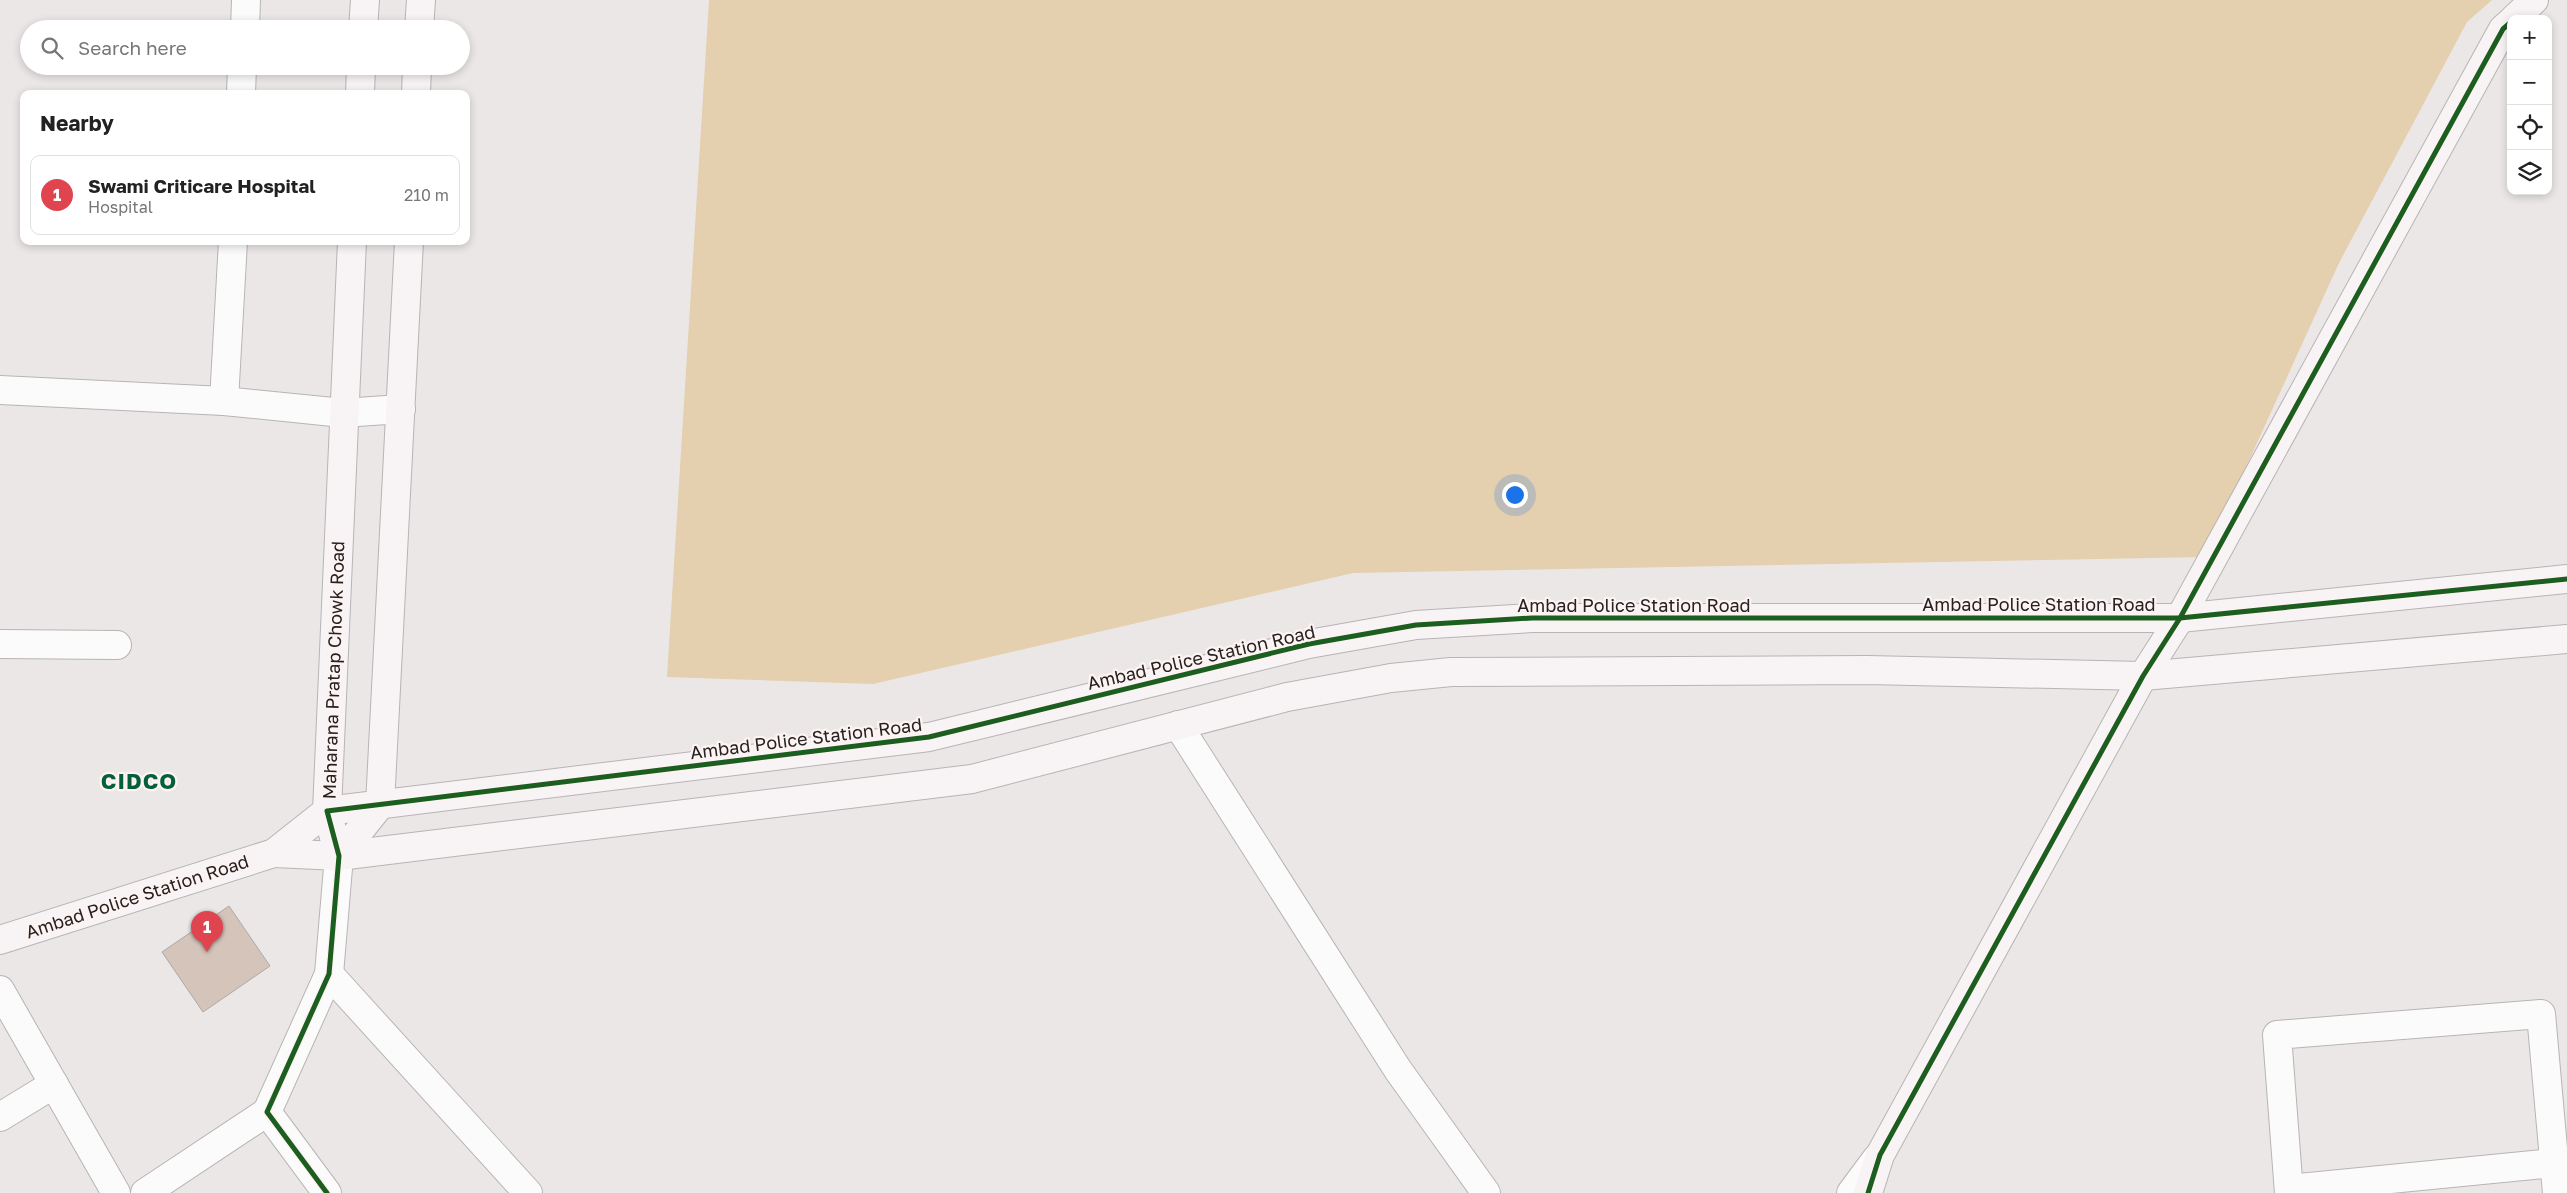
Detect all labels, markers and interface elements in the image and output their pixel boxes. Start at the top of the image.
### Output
map controls [2507,15,2552,195]
button: + [2507,15,2552,60]
search box [20,20,470,75]
icon: search [38,34,66,62]
text: Search here [78,36,187,59]
button: − [2507,60,2552,105]
button: locate [2507,105,2552,150]
text: Nearby [40,110,114,136]
button: layers [2507,150,2552,195]
text: Swami Criticare Hospital [88,174,316,197]
text: 1 [53,185,61,205]
text: 210 m [404,185,449,205]
text: Hospital [88,197,153,217]
your location [1502,482,1528,508]
street label: Maharana Pratap Chowk Road [317,540,349,800]
street label: Ambad Police Station Road [1922,593,2156,615]
street label: Ambad Police Station Road [1517,594,1751,616]
street label: Ambad Police Station Road [1085,620,1317,694]
street label: Ambad Police Station Road [689,713,923,763]
district label: CIDCO [101,767,177,794]
street label: Ambad Police Station Road [23,849,251,943]
pin: 1 [191,911,223,952]

